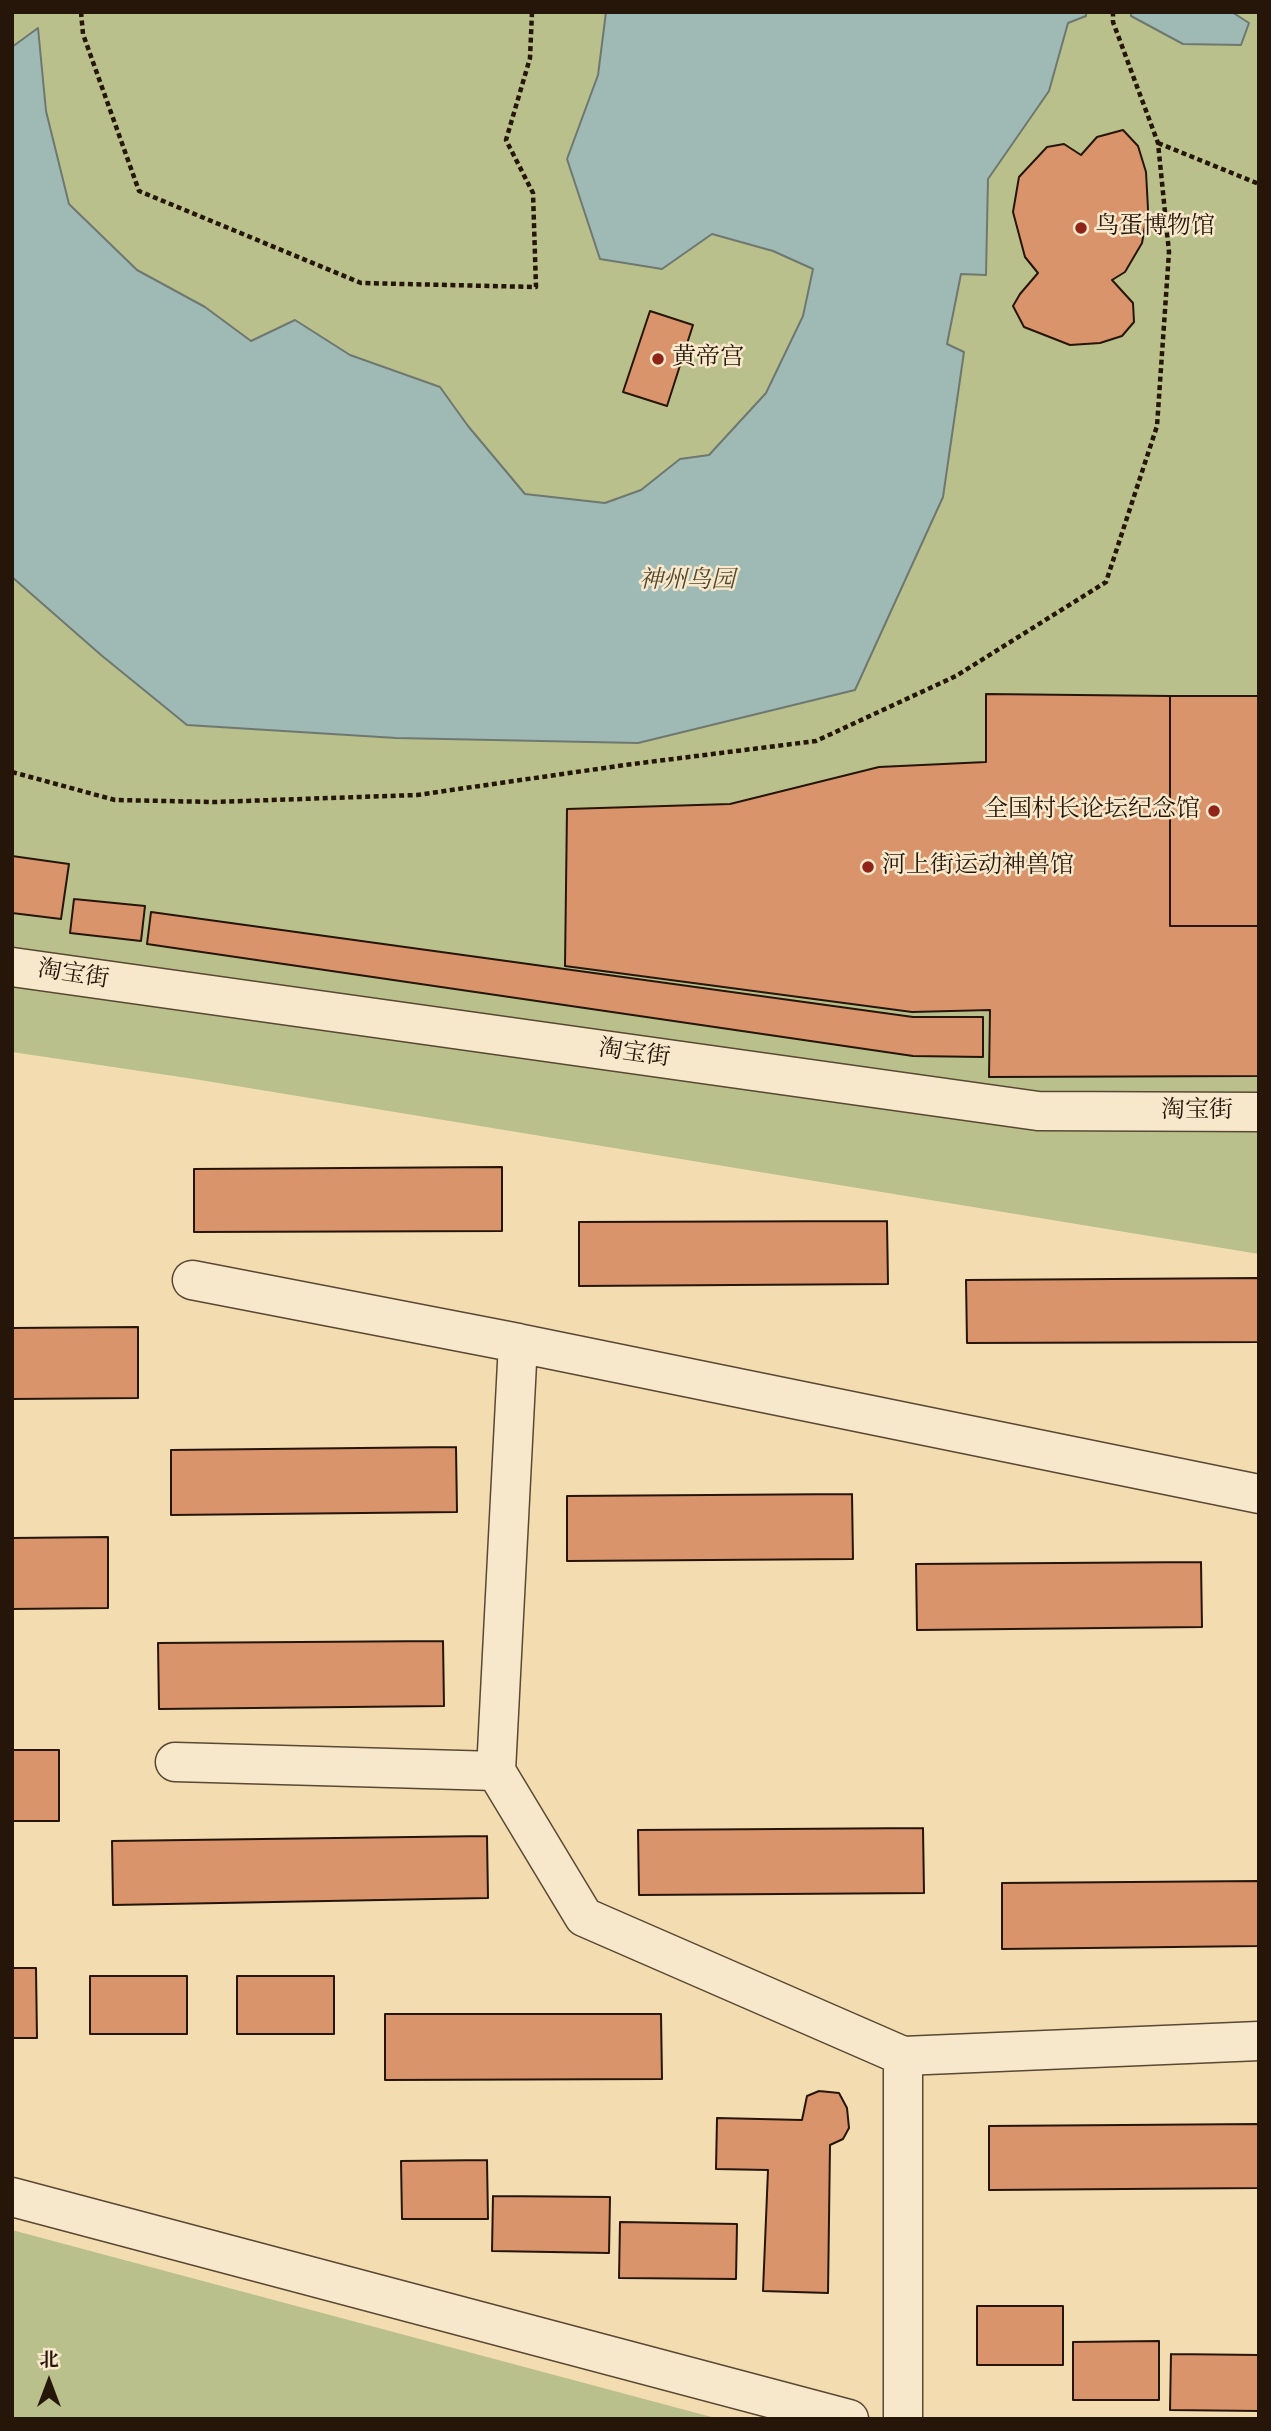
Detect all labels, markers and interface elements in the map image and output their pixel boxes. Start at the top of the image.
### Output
place label: 鸟蛋博物馆 [1095,214,1215,242]
marker: 鸟蛋博物馆 [1073,220,1089,236]
place label: 黄帝宫 [672,345,744,373]
marker: 黄帝宫 [650,351,666,367]
park label: 神州鸟园 [639,568,735,596]
place label: 全国村长论坛纪念馆 [984,797,1200,825]
marker: 全国村长论坛纪念馆 [1206,803,1222,819]
place label: 河上街运动神兽馆 [882,853,1074,881]
marker: 河上街运动神兽馆 [860,859,876,875]
street label: 淘宝街 [35,956,111,996]
street label: 淘宝街 [596,1036,672,1074]
street label: 淘宝街 [1161,1098,1233,1126]
north arrow [14,2347,84,2417]
text: 北 [39,2349,59,2373]

